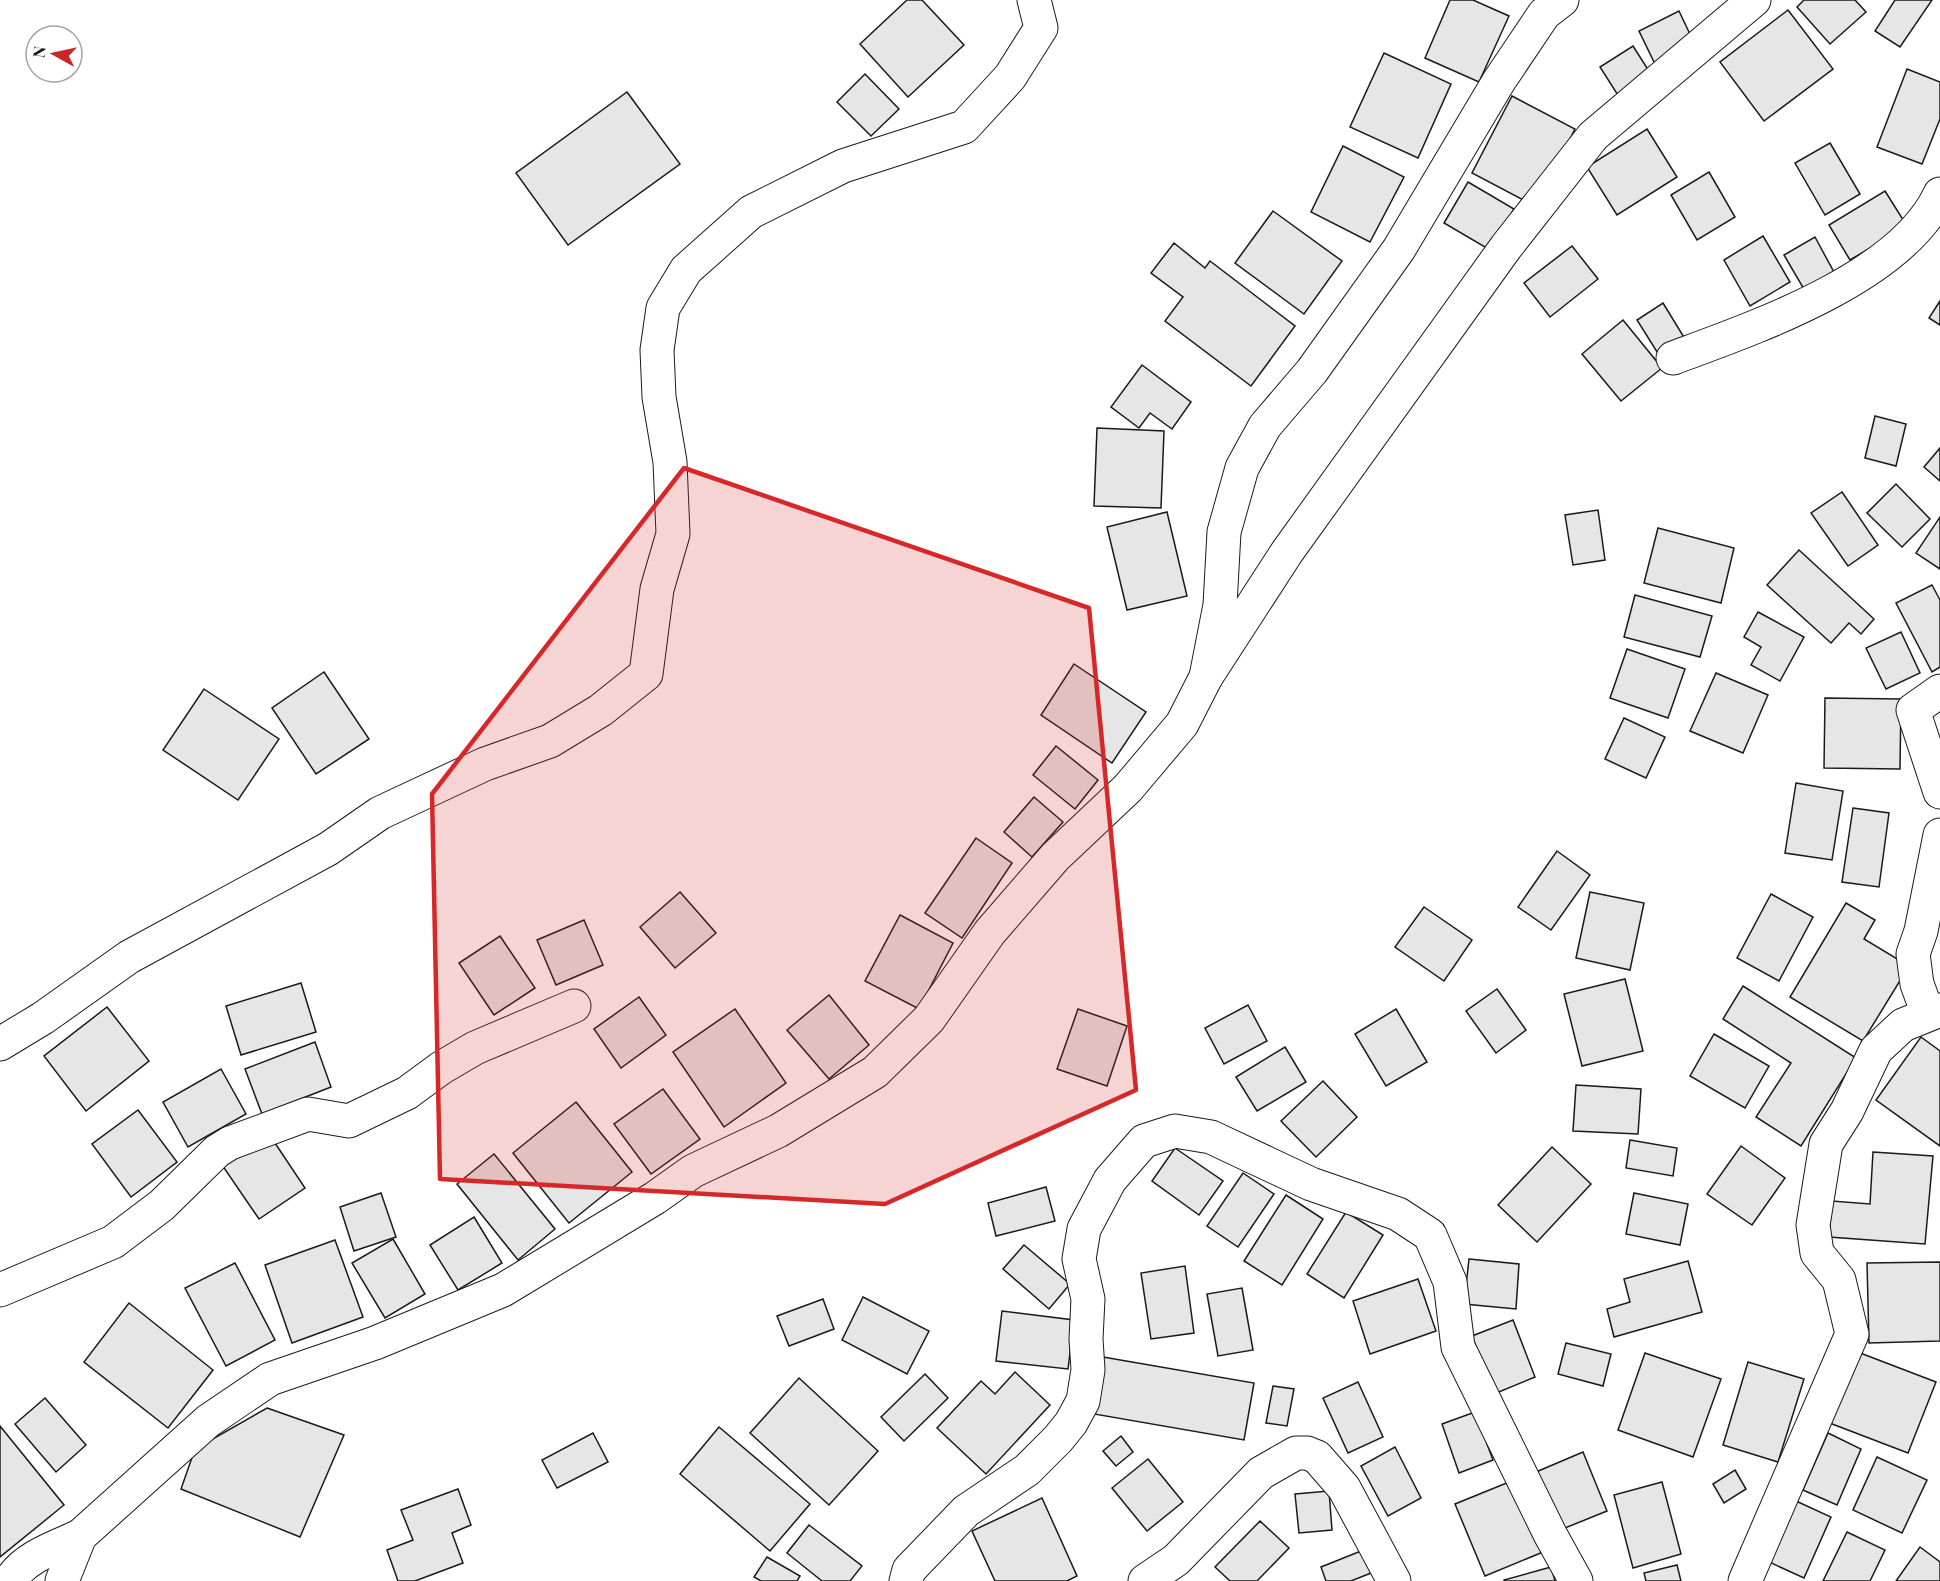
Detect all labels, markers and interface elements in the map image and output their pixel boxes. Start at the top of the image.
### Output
north arrow [24,24,84,84]
text: N [27,44,50,59]

